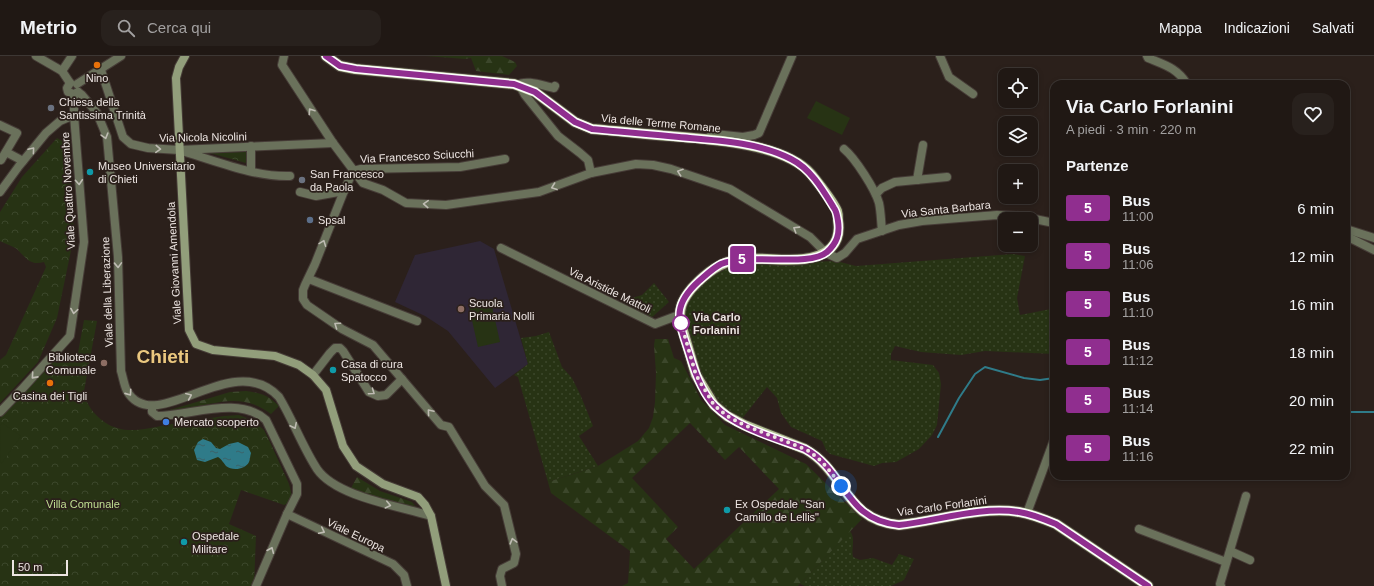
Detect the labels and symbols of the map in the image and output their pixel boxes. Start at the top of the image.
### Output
marker: Nino [92,60,102,70]
place label: Nino [86,72,108,84]
place label: Chiesa della Santissima Trinità [59,96,147,121]
marker: Chiesa della Santissima Trinità [46,103,56,113]
one-way arrow [308,108,316,115]
street label: Via delle Terme Romane [601,112,721,134]
street label: Via Nicola Nicolini [159,130,247,144]
street label: Viale Quattro Novembre [59,132,77,250]
one-way arrow [100,132,109,139]
one-way arrow [155,145,161,153]
street label: Via Francesco Sciucchi [360,147,474,165]
one-way arrow [28,148,35,155]
place label: Museo Universitario di Chieti [98,160,195,185]
marker: Museo Universitario di Chieti [85,167,95,177]
place label: San Francesco da Paola [310,168,384,193]
one-way arrow [676,168,683,177]
marker: San Francesco da Paola [297,175,307,185]
one-way arrow [75,179,84,185]
one-way arrow [550,182,557,190]
street label: Via Santa Barbara [901,198,992,220]
one-way arrow [423,200,429,208]
street label: Viale Giovanni Amendola [165,201,183,325]
place label: Spsal [318,214,346,226]
marker: Spsal [305,215,315,225]
one-way arrow [793,226,800,233]
street label: Viale della Liberazione [99,237,115,347]
one-way arrow [319,240,327,247]
line badge: 5 [729,246,755,272]
one-way arrow [114,262,122,268]
street label: Via Aristide Mattoli [567,265,653,315]
place label: Scuola Primaria Nolli [469,297,534,322]
marker: Scuola Primaria Nolli [456,304,466,314]
one-way arrow [70,308,78,314]
place label: Via Carlo Forlanini [693,311,741,336]
marker: Via Carlo Forlanini [672,314,690,332]
one-way arrow [334,322,341,330]
district label: Chieti [137,346,189,367]
place label: Biblioteca Comunale [46,351,97,376]
marker: Biblioteca Comunale [99,358,109,368]
place label: Casa di cura Spatocco [341,358,404,383]
marker: Casa di cura Spatocco [328,365,338,375]
one-way arrow [32,371,39,378]
marker: Casina dei Tigli [45,378,55,388]
one-way arrow [368,387,375,394]
one-way arrow [124,389,132,396]
place label: Casina dei Tigli [13,390,87,402]
one-way arrow [185,392,192,400]
one-way arrow [428,410,435,417]
place label: Mercato scoperto [174,416,259,428]
marker: Mercato scoperto [161,417,171,427]
one-way arrow [289,422,297,429]
your location [831,476,851,496]
street label: Via Carlo Forlanini [896,494,988,518]
park label: Villa Comunale [46,498,120,510]
place label: Ex Ospedale "San Camillo de Lellis" [735,498,825,523]
one-way arrow [385,500,391,508]
marker: Ex Ospedale "San Camillo de Lellis" [722,505,732,515]
street label: Viale Europa [325,516,388,555]
one-way arrow [317,526,325,534]
place label: Ospedale Militare [192,530,239,555]
marker: Ospedale Militare [179,537,189,547]
one-way arrow [509,538,518,545]
one-way arrow [266,547,274,555]
scale bar [12,558,68,577]

